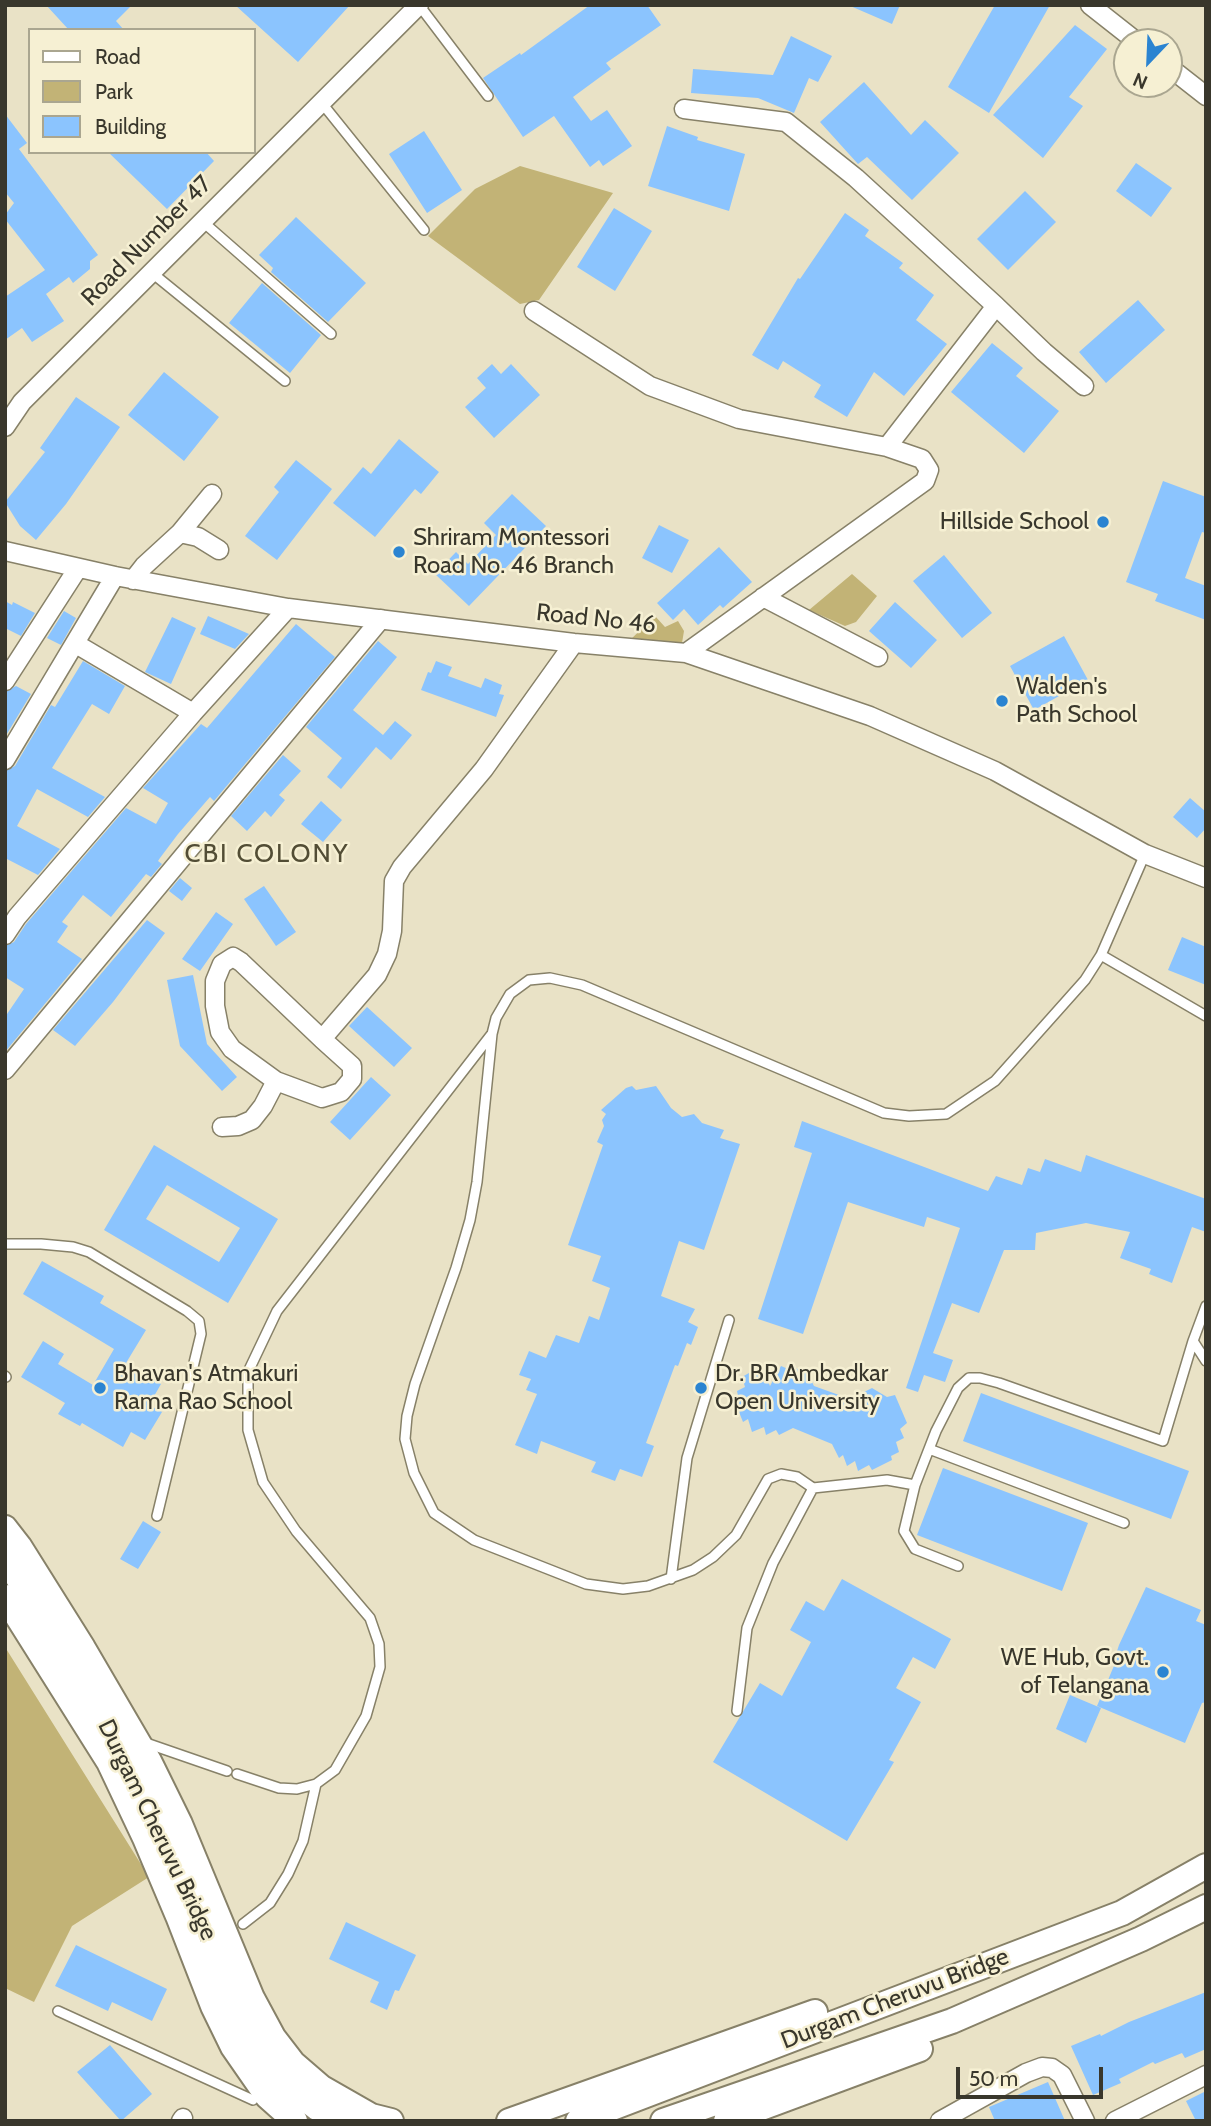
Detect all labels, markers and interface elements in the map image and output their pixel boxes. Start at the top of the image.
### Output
legend [28,28,256,154]
north arrow [1113,28,1183,98]
text: Road [95,44,141,69]
text: N [1130,68,1151,94]
text: Park [95,79,133,104]
text: Building [95,114,166,139]
street label: Road Number 47 [76,170,218,312]
place label: Hillside School [940,508,1089,536]
marker: Hillside School [1095,514,1111,530]
place label: Shriram Montessori Road No. 46 Branch [413,524,614,580]
marker: Shriram Montessori Road No. 46 Branch [391,544,407,560]
street label: Road No 46 [535,598,657,640]
place label: Walden's Path School [1016,673,1137,729]
marker: Walden's Path School [994,693,1010,709]
district label: CBI COLONY [186,838,348,870]
place label: Bhavan's Atmakuri Rama Rao School [114,1360,298,1416]
place label: Dr. BR Ambedkar Open University [715,1360,888,1416]
marker: Bhavan's Atmakuri Rama Rao School [92,1380,108,1396]
marker: Dr. BR Ambedkar Open University [693,1380,709,1396]
place label: WE Hub, Govt. of Telangana [1001,1644,1149,1700]
marker: WE Hub, Govt. of Telangana [1155,1664,1171,1680]
street label: Durgam Cheruvu Bridge [91,1715,223,1945]
street label: Durgam Cheruvu Bridge [777,1942,1013,2056]
scale bar [959,2052,1106,2096]
text: 50 m [969,2066,1018,2091]

